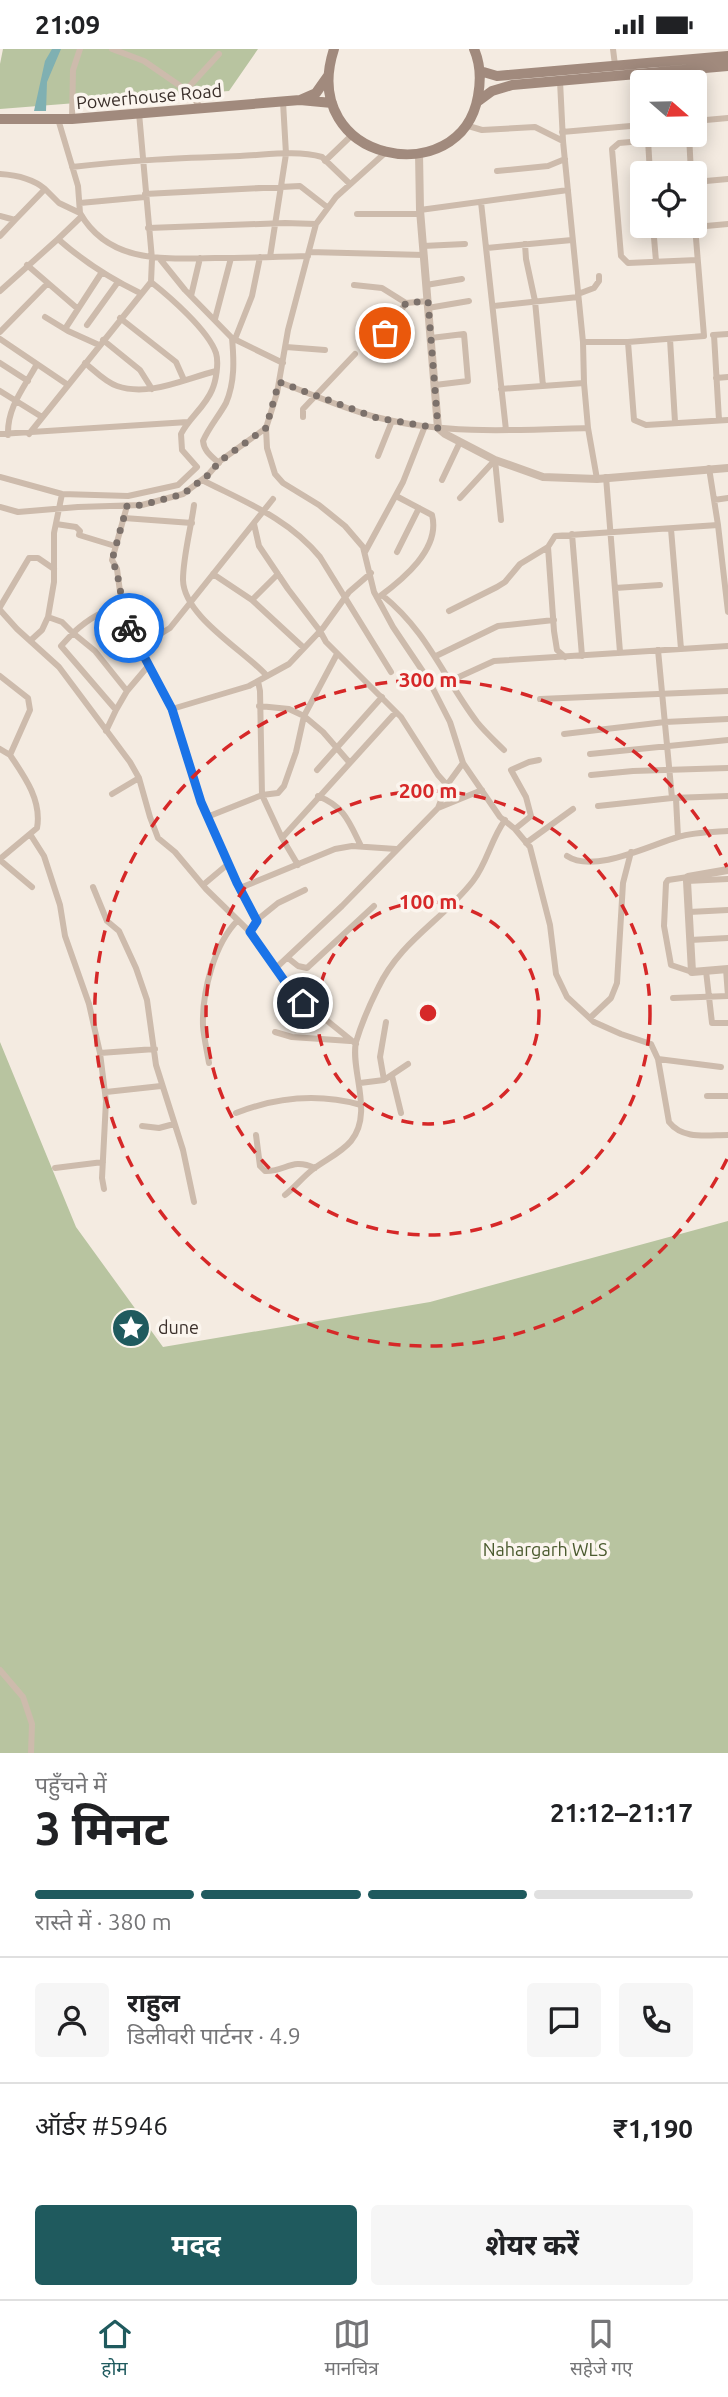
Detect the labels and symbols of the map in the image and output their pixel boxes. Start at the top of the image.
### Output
north arrow [630,70,707,147]
street label: Powerhouse Road [75,80,223,112]
pin [355,303,415,363]
courier [94,593,164,663]
text: 300 m [399,667,457,691]
text: 200 m [399,778,457,802]
text: 100 m [399,889,457,913]
pin [273,973,333,1033]
centre of rings [416,1001,440,1025]
place icon: dune [110,1307,152,1349]
place label: dune [158,1317,199,1337]
park label: Nahargarh WLS [483,1539,607,1559]

